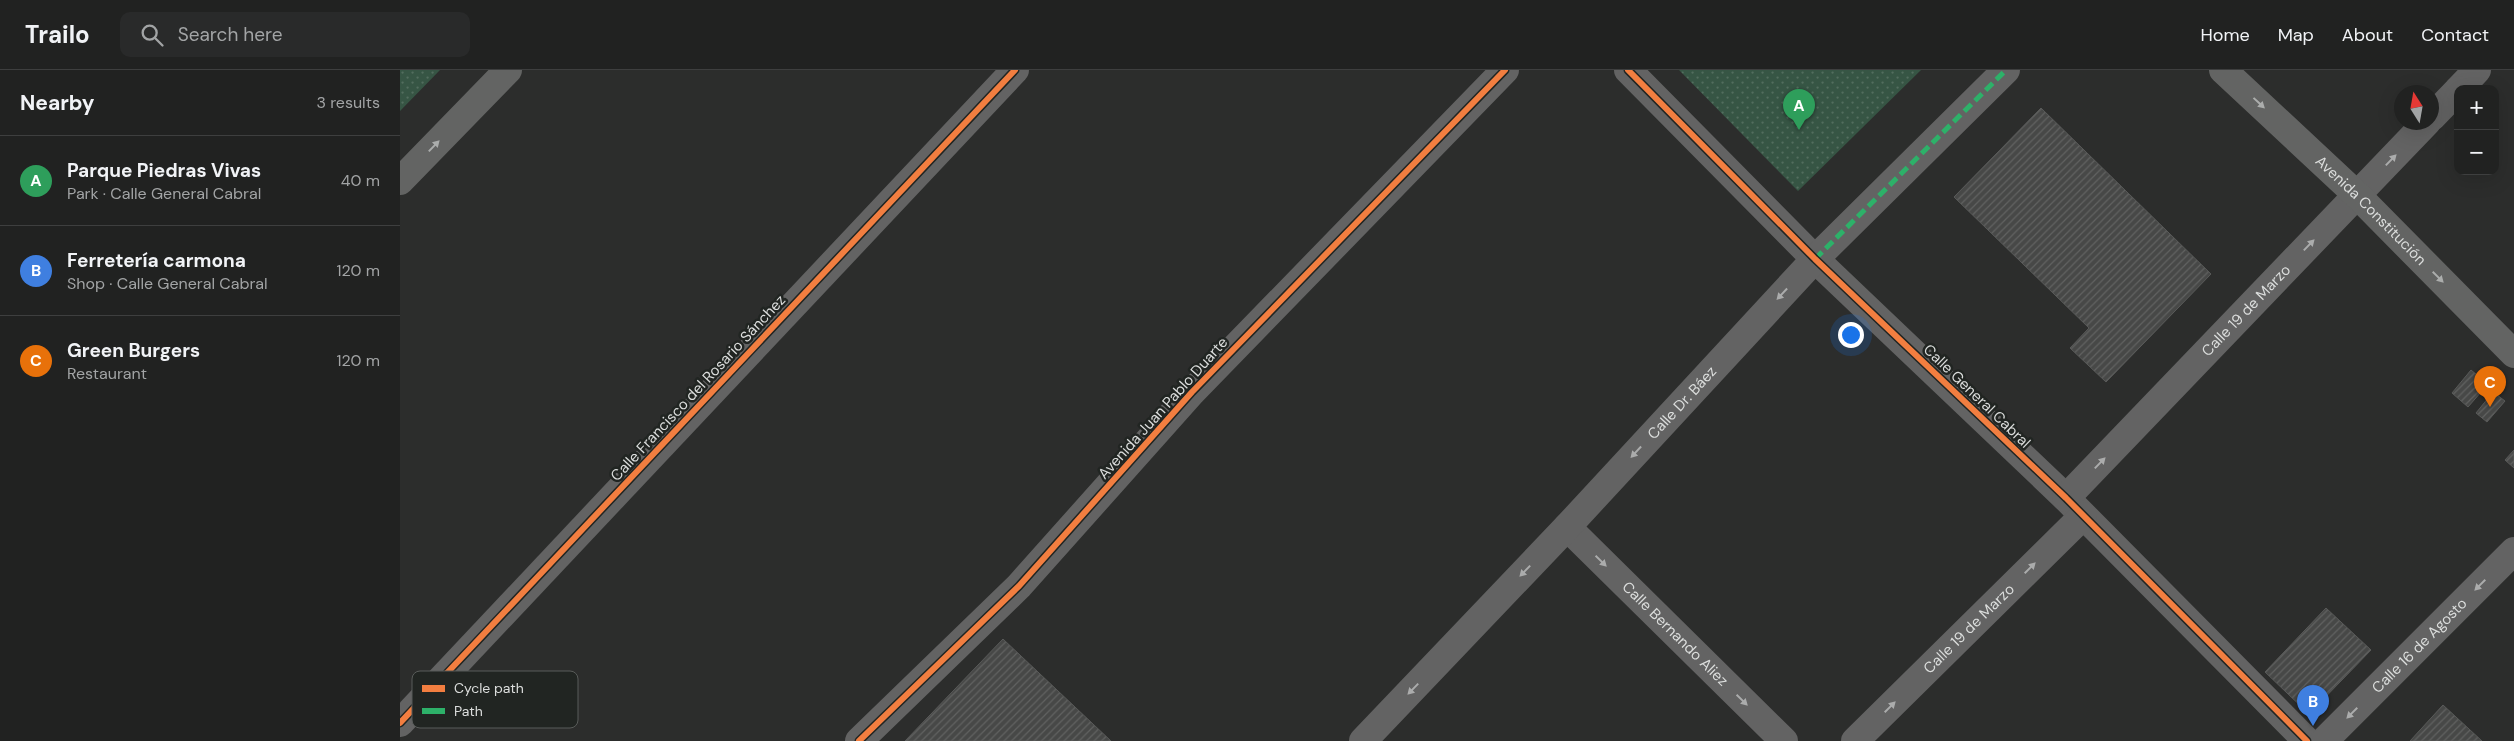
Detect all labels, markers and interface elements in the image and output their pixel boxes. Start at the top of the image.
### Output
search box [120,12,470,57]
text: Trailo [25,19,90,50]
icon: search [138,21,166,49]
text: Search here [178,22,283,47]
text: Home [2200,23,2250,47]
text: Map [2278,23,2314,47]
text: About [2342,23,2393,47]
text: Contact [2421,23,2489,47]
north arrow [2394,85,2439,130]
map controls [2454,85,2499,175]
button: + [2454,85,2499,130]
text: Nearby [20,89,94,117]
pin: A [1783,89,1815,130]
text: 3 results [317,92,380,113]
one-way arrow [2252,97,2264,109]
button: − [2454,130,2499,175]
one-way arrow [428,140,440,152]
street label: Avenida Constitución [2311,151,2431,270]
one-way arrow [2385,154,2397,166]
text: Parque Piedras Vivas [67,158,261,183]
text: A [30,170,42,191]
text: 40 m [341,170,380,191]
text: Park · Calle General Cabral [67,183,261,204]
one-way arrow [2303,239,2315,251]
text: Ferretería carmona [67,248,246,273]
text: B [31,260,41,281]
text: 120 m [336,260,380,281]
street label: Calle 19 de Marzo [2197,260,2295,361]
one-way arrow [2432,271,2444,283]
text: Shop · Calle General Cabral [67,273,268,294]
one-way arrow [1776,288,1788,300]
street label: Calle Francisco del Rosario Sánchez [606,290,790,486]
your location [1838,322,1864,348]
street label: Avenida Juan Pablo Duarte [1094,333,1232,483]
text: Green Burgers [67,338,200,363]
street label: Calle General Cabral [1919,340,2035,452]
text: C [30,350,42,371]
text: 120 m [336,350,380,371]
street label: Calle Dr. Báez [1643,362,1721,444]
text: Restaurant [67,363,147,384]
pin: C [2474,366,2506,407]
one-way arrow [1630,446,1642,458]
one-way arrow [2093,458,2105,470]
one-way arrow [1595,555,1607,567]
one-way arrow [2024,562,2036,574]
one-way arrow [1519,565,1531,577]
street label: Calle Bernando Aliez [1618,577,1733,691]
street label: Calle 19 de Marzo [1919,579,2019,678]
one-way arrow [2474,579,2486,591]
street label: Calle 16 de Agosto [2367,594,2471,698]
legend [412,671,578,728]
text: Cycle path [454,679,524,697]
one-way arrow [1407,682,1419,694]
pin: B [2297,685,2329,726]
one-way arrow [1736,694,1748,706]
one-way arrow [1884,701,1896,713]
text: Path [454,702,483,720]
one-way arrow [2347,706,2359,718]

